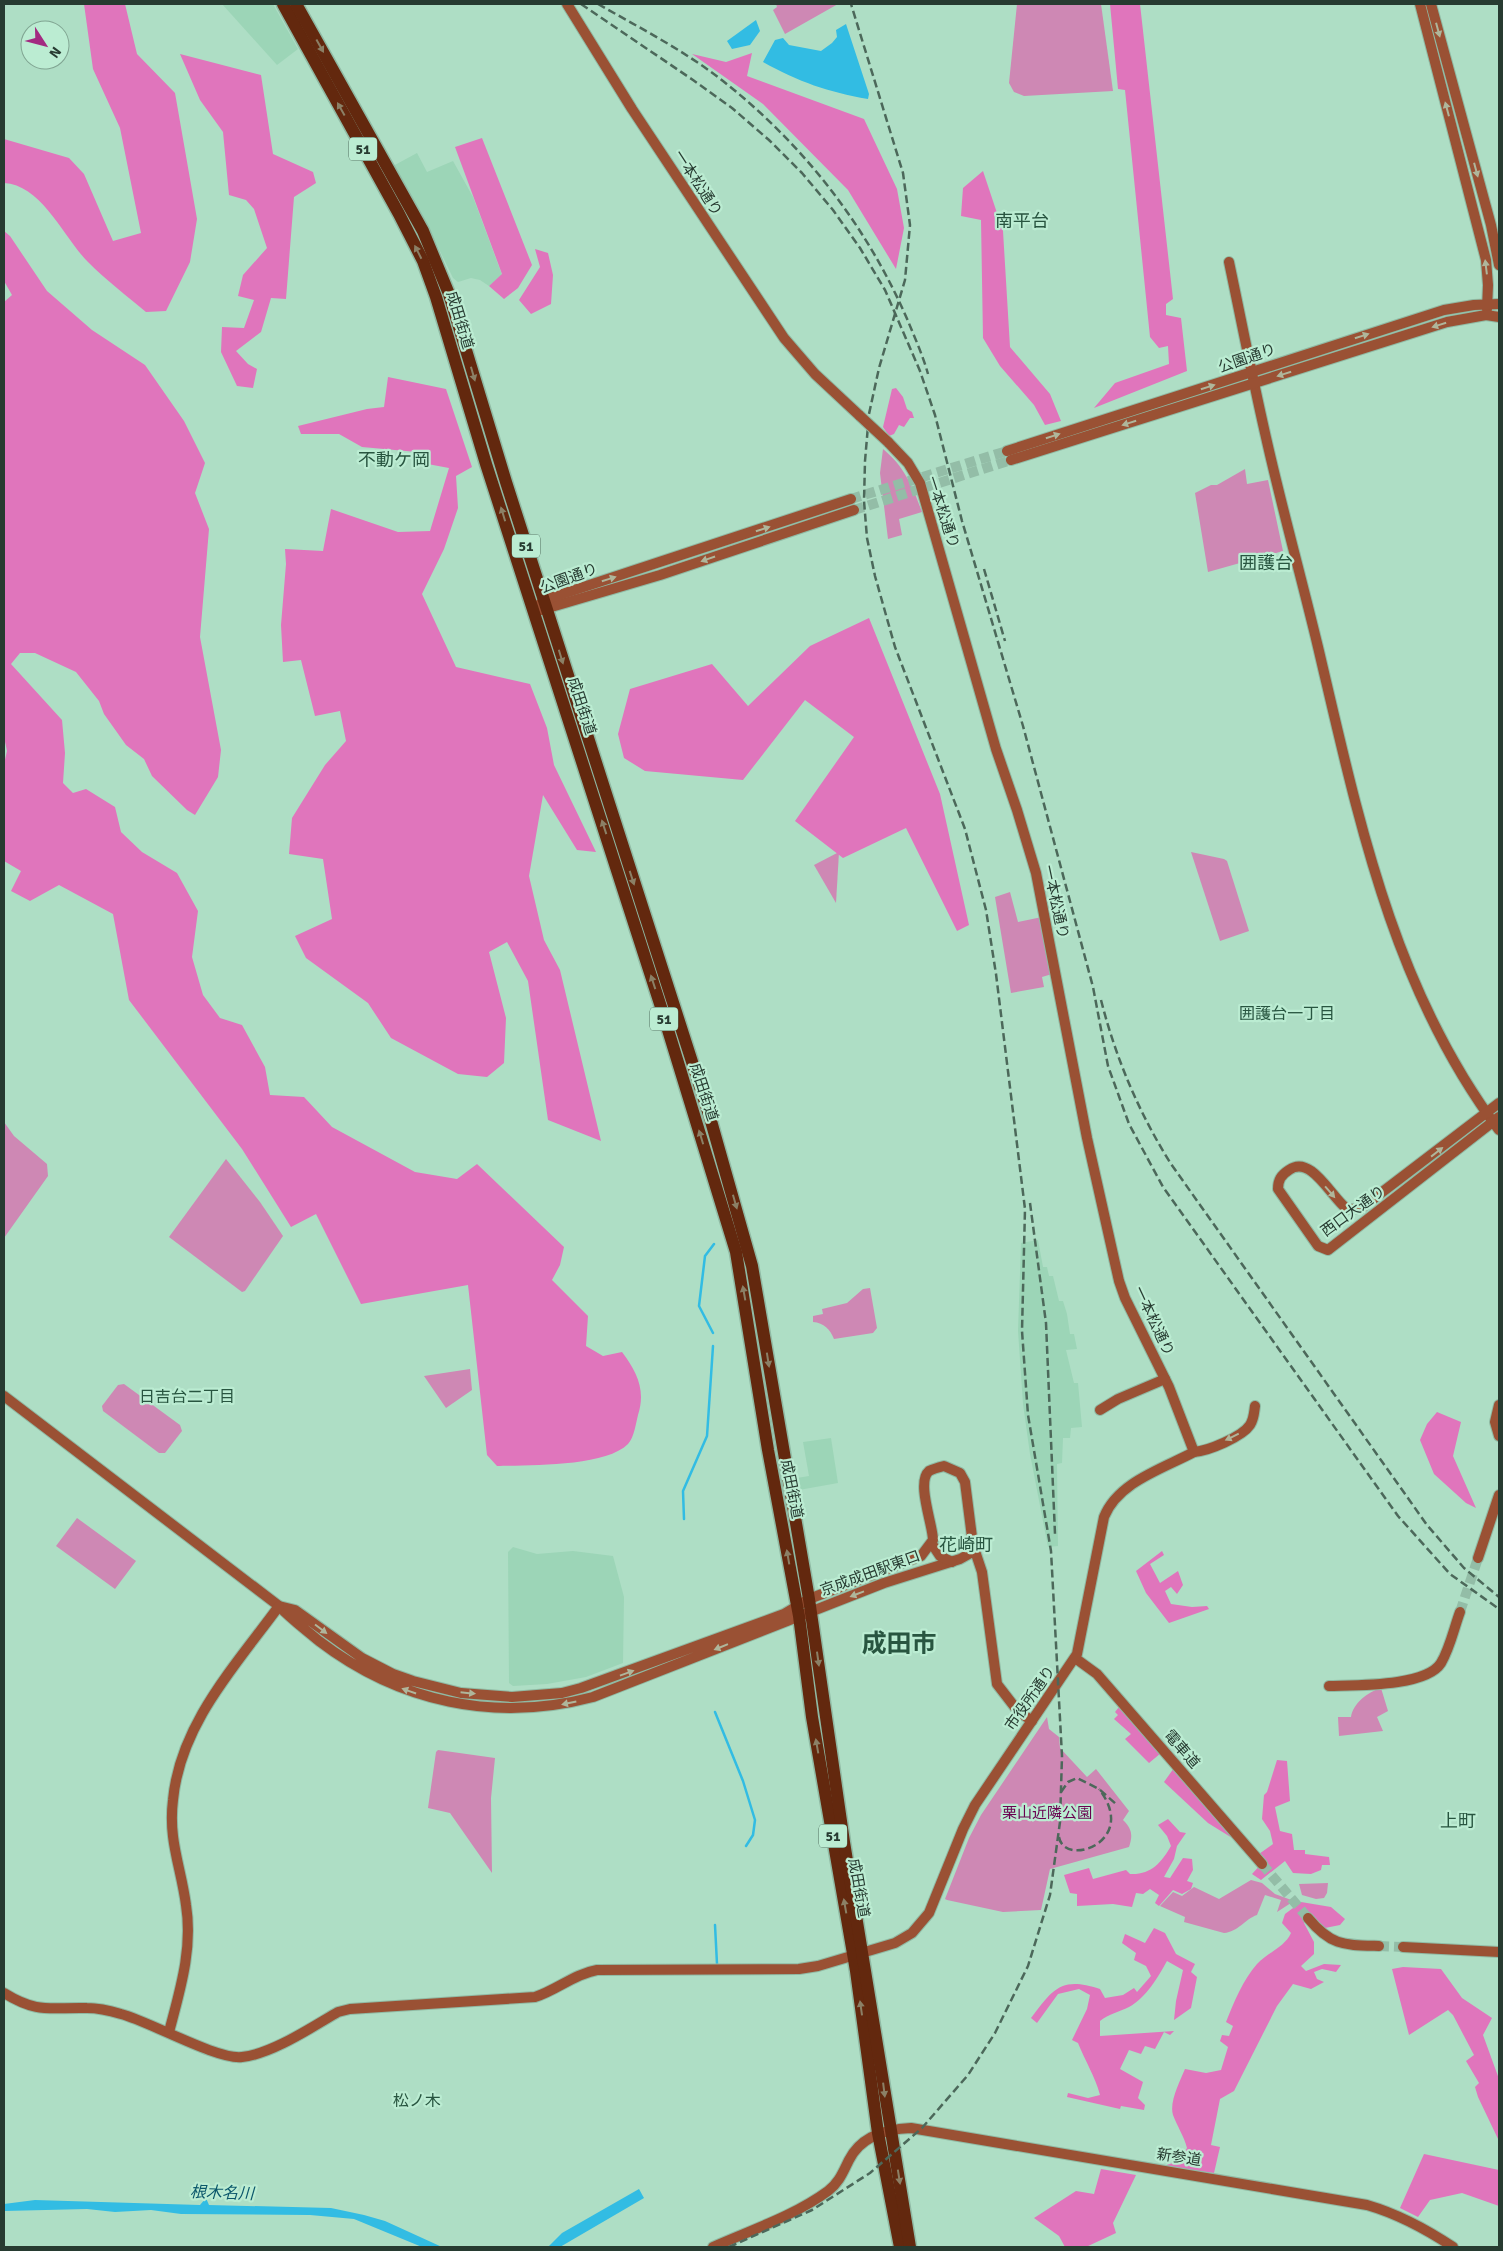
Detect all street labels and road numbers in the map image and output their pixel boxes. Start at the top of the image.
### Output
road number: 51 [349,138,377,160]
street label: 一本松通り [670,147,726,219]
street label: 成田街道 [443,289,477,351]
street label: 公園通り [1216,340,1278,376]
street label: 一本松通り [923,474,963,550]
road number: 51 [512,534,540,558]
street label: 公園通り [538,559,600,597]
street label: 成田街道 [564,675,600,737]
street label: 一本松通り [1039,863,1073,941]
road number: 51 [650,1008,678,1030]
street label: 成田街道 [686,1061,722,1123]
street label: 西口大通り [1317,1182,1389,1240]
street label: 一本松通り [1130,1283,1178,1359]
street label: 成田街道 [777,1458,807,1520]
street label: 京成成田駅東口 [818,1547,922,1599]
street label: 市役所通り [1001,1662,1059,1734]
street label: 電車道 [1160,1726,1204,1772]
road number: 51 [819,1824,847,1848]
street label: 成田街道 [845,1857,873,1919]
street label: 新参道 [1155,2145,1203,2169]

